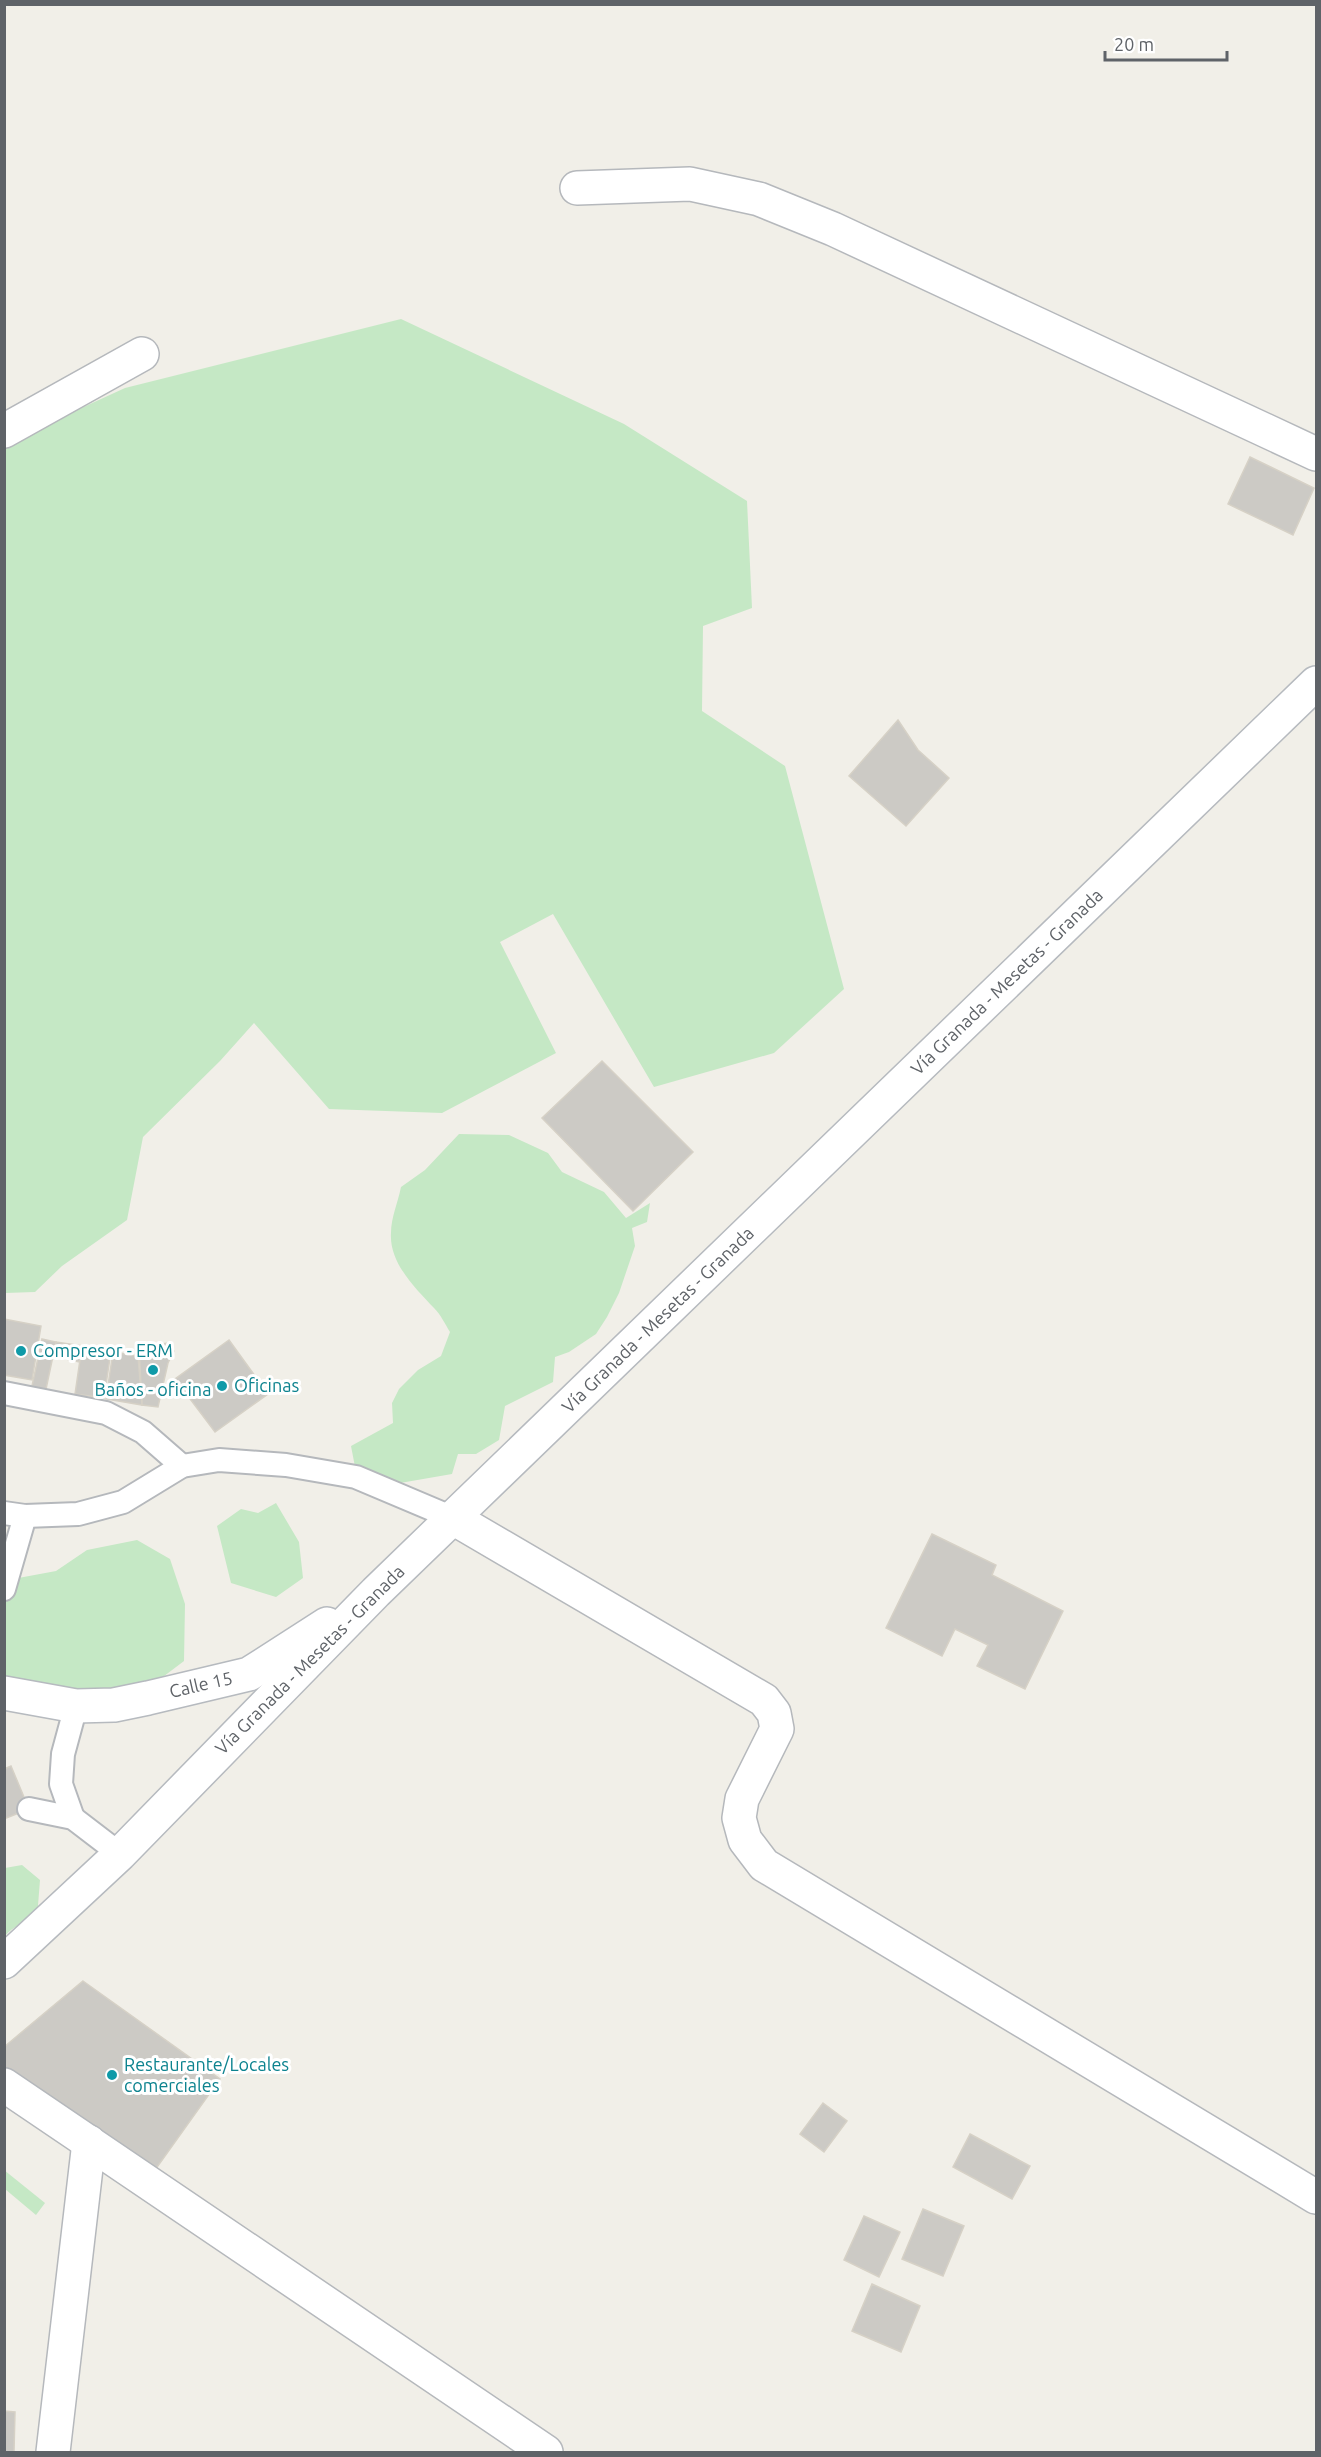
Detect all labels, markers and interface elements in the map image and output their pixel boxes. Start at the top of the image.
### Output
scale bar [1105,24,1226,62]
text: 20 m [1114,34,1154,54]
street label: Vía Granada - Mesetas - Granada [906,884,1106,1078]
street label: Vía Granada - Mesetas - Granada [557,1222,757,1416]
place label: Compresor - ERM [33,1340,173,1360]
marker: Compresor - ERM [14,1344,28,1358]
marker: Baños - oficina [146,1363,160,1377]
place label: Oficinas [234,1375,299,1395]
place label: Baños - oficina [95,1379,211,1399]
marker: Oficinas [215,1379,229,1393]
street label: Vía Granada - Mesetas - Granada [211,1561,408,1758]
street label: Calle 15 [167,1667,234,1701]
place label: Restaurante/Locales comerciales [124,2054,289,2095]
marker: Restaurante/Locales comerciales [105,2068,119,2082]

